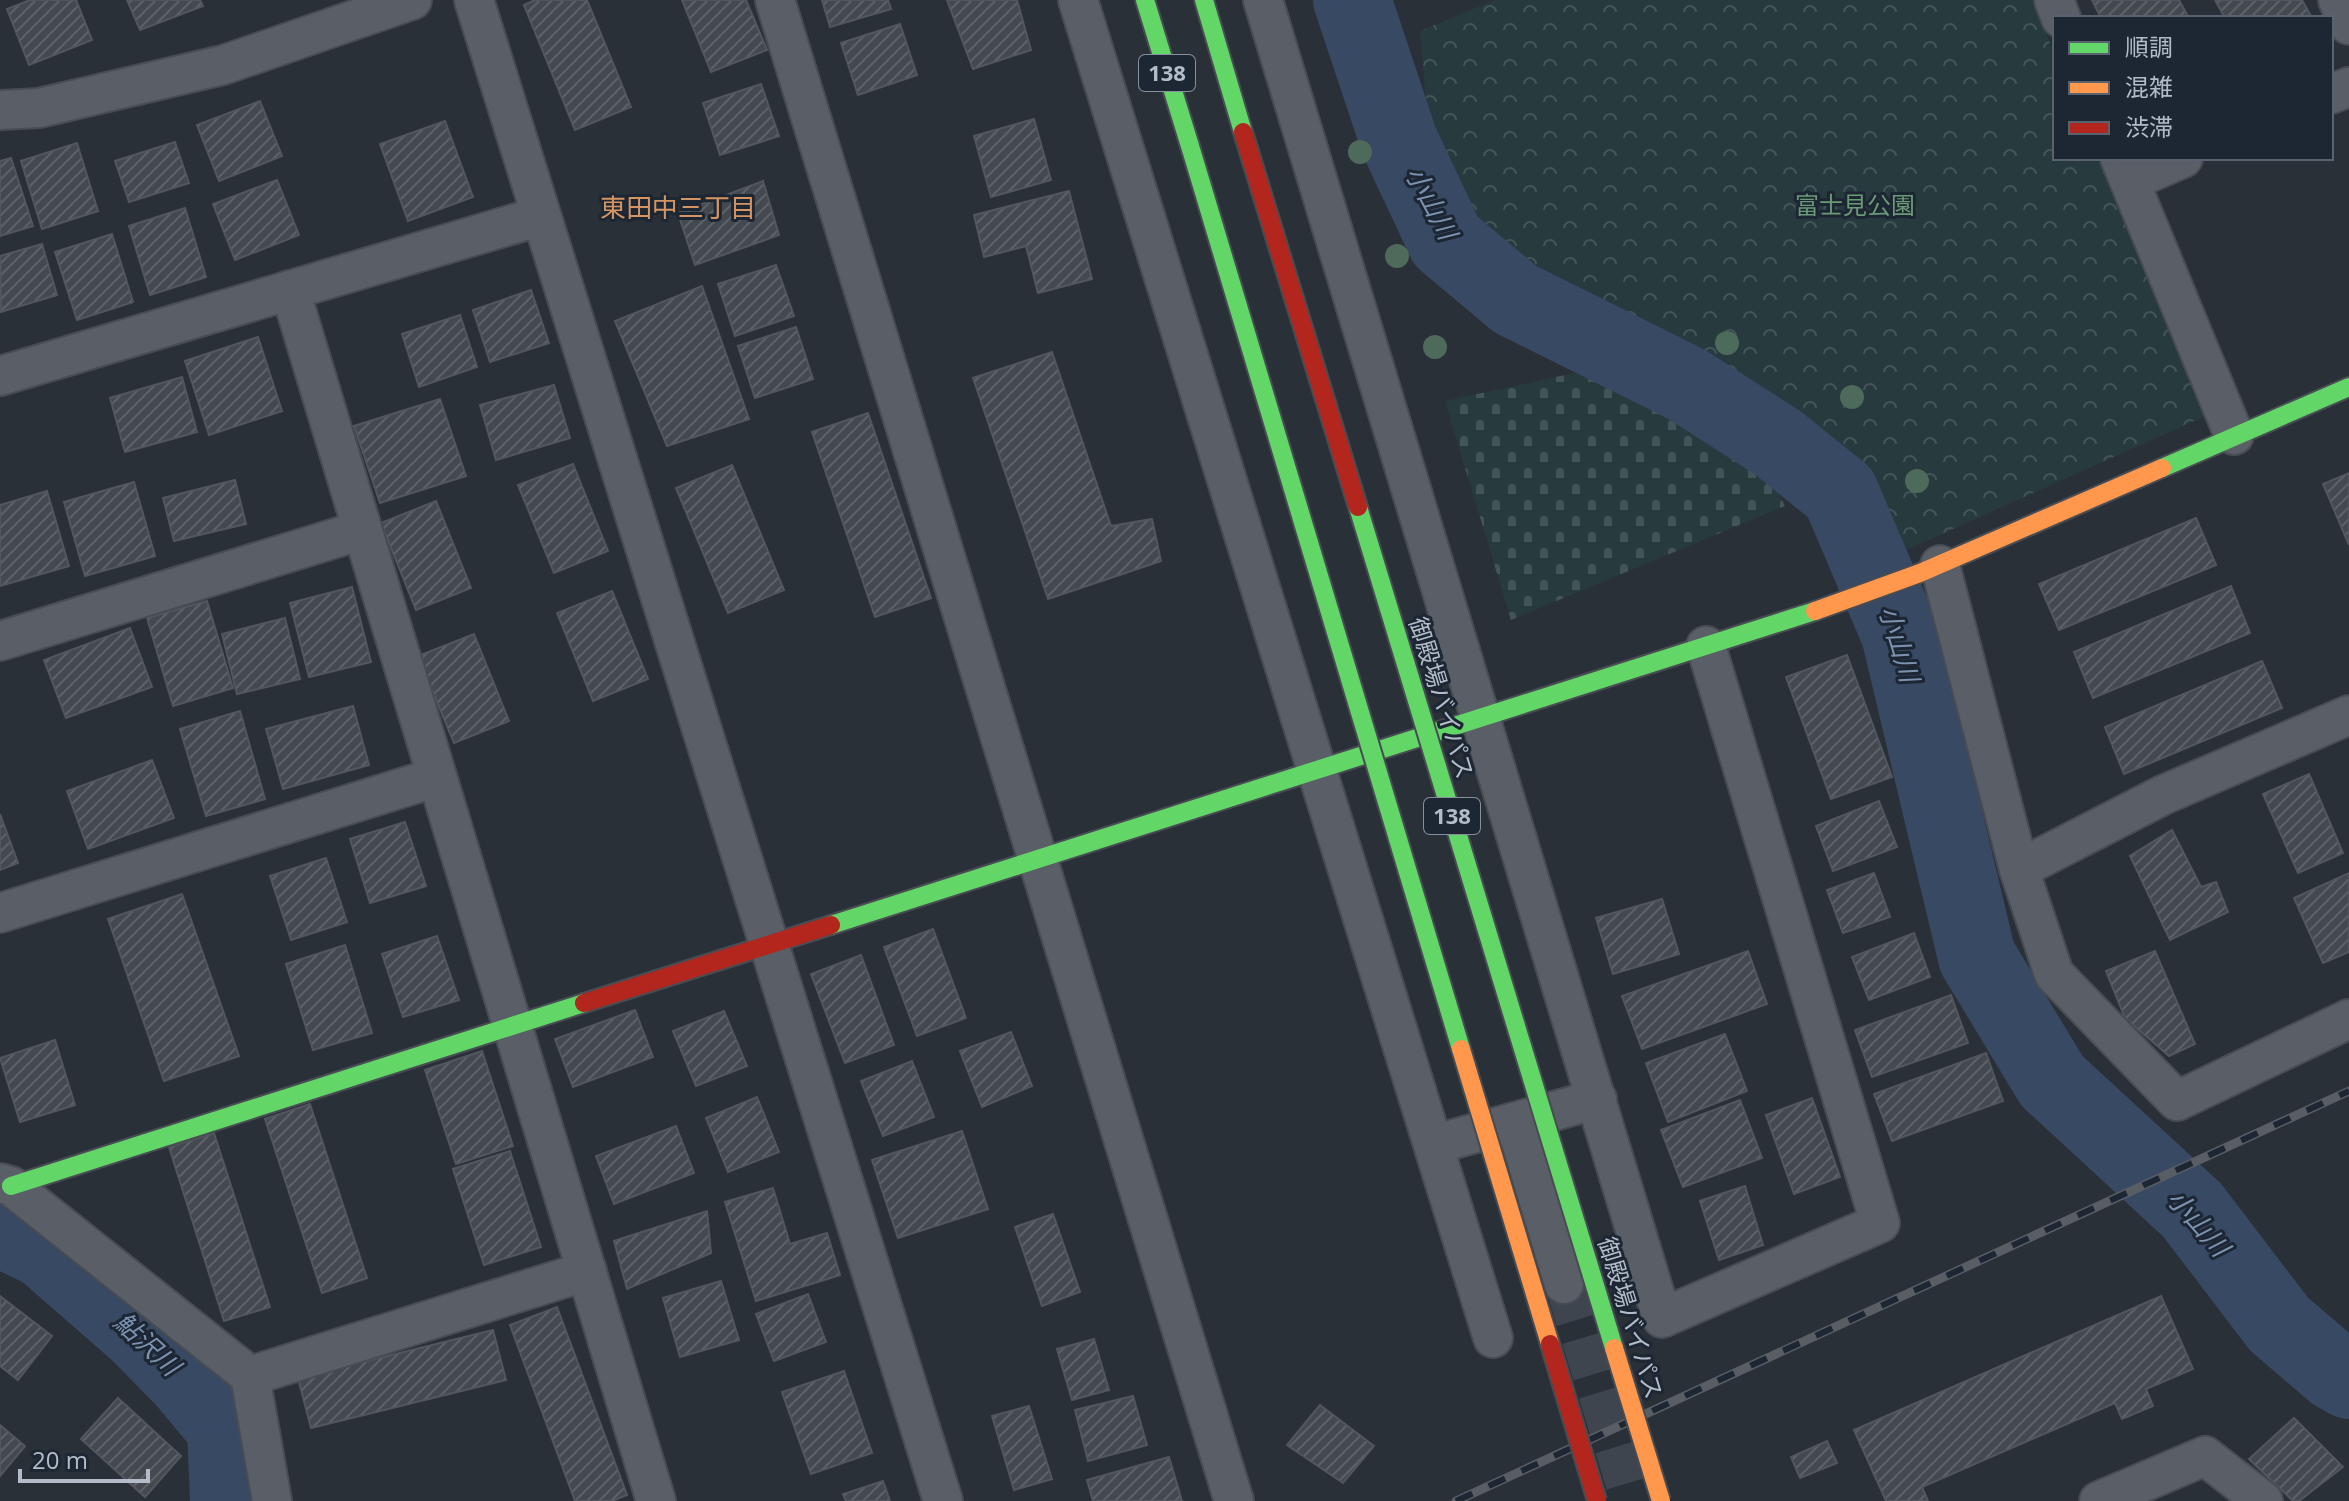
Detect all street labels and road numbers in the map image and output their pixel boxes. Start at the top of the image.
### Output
road number: 138 [1139,55,1195,91]
street label: 御殿場バイパス [1402,613,1483,782]
road number: 138 [1424,798,1480,834]
street label: 御殿場バイパス [1591,1233,1672,1402]

